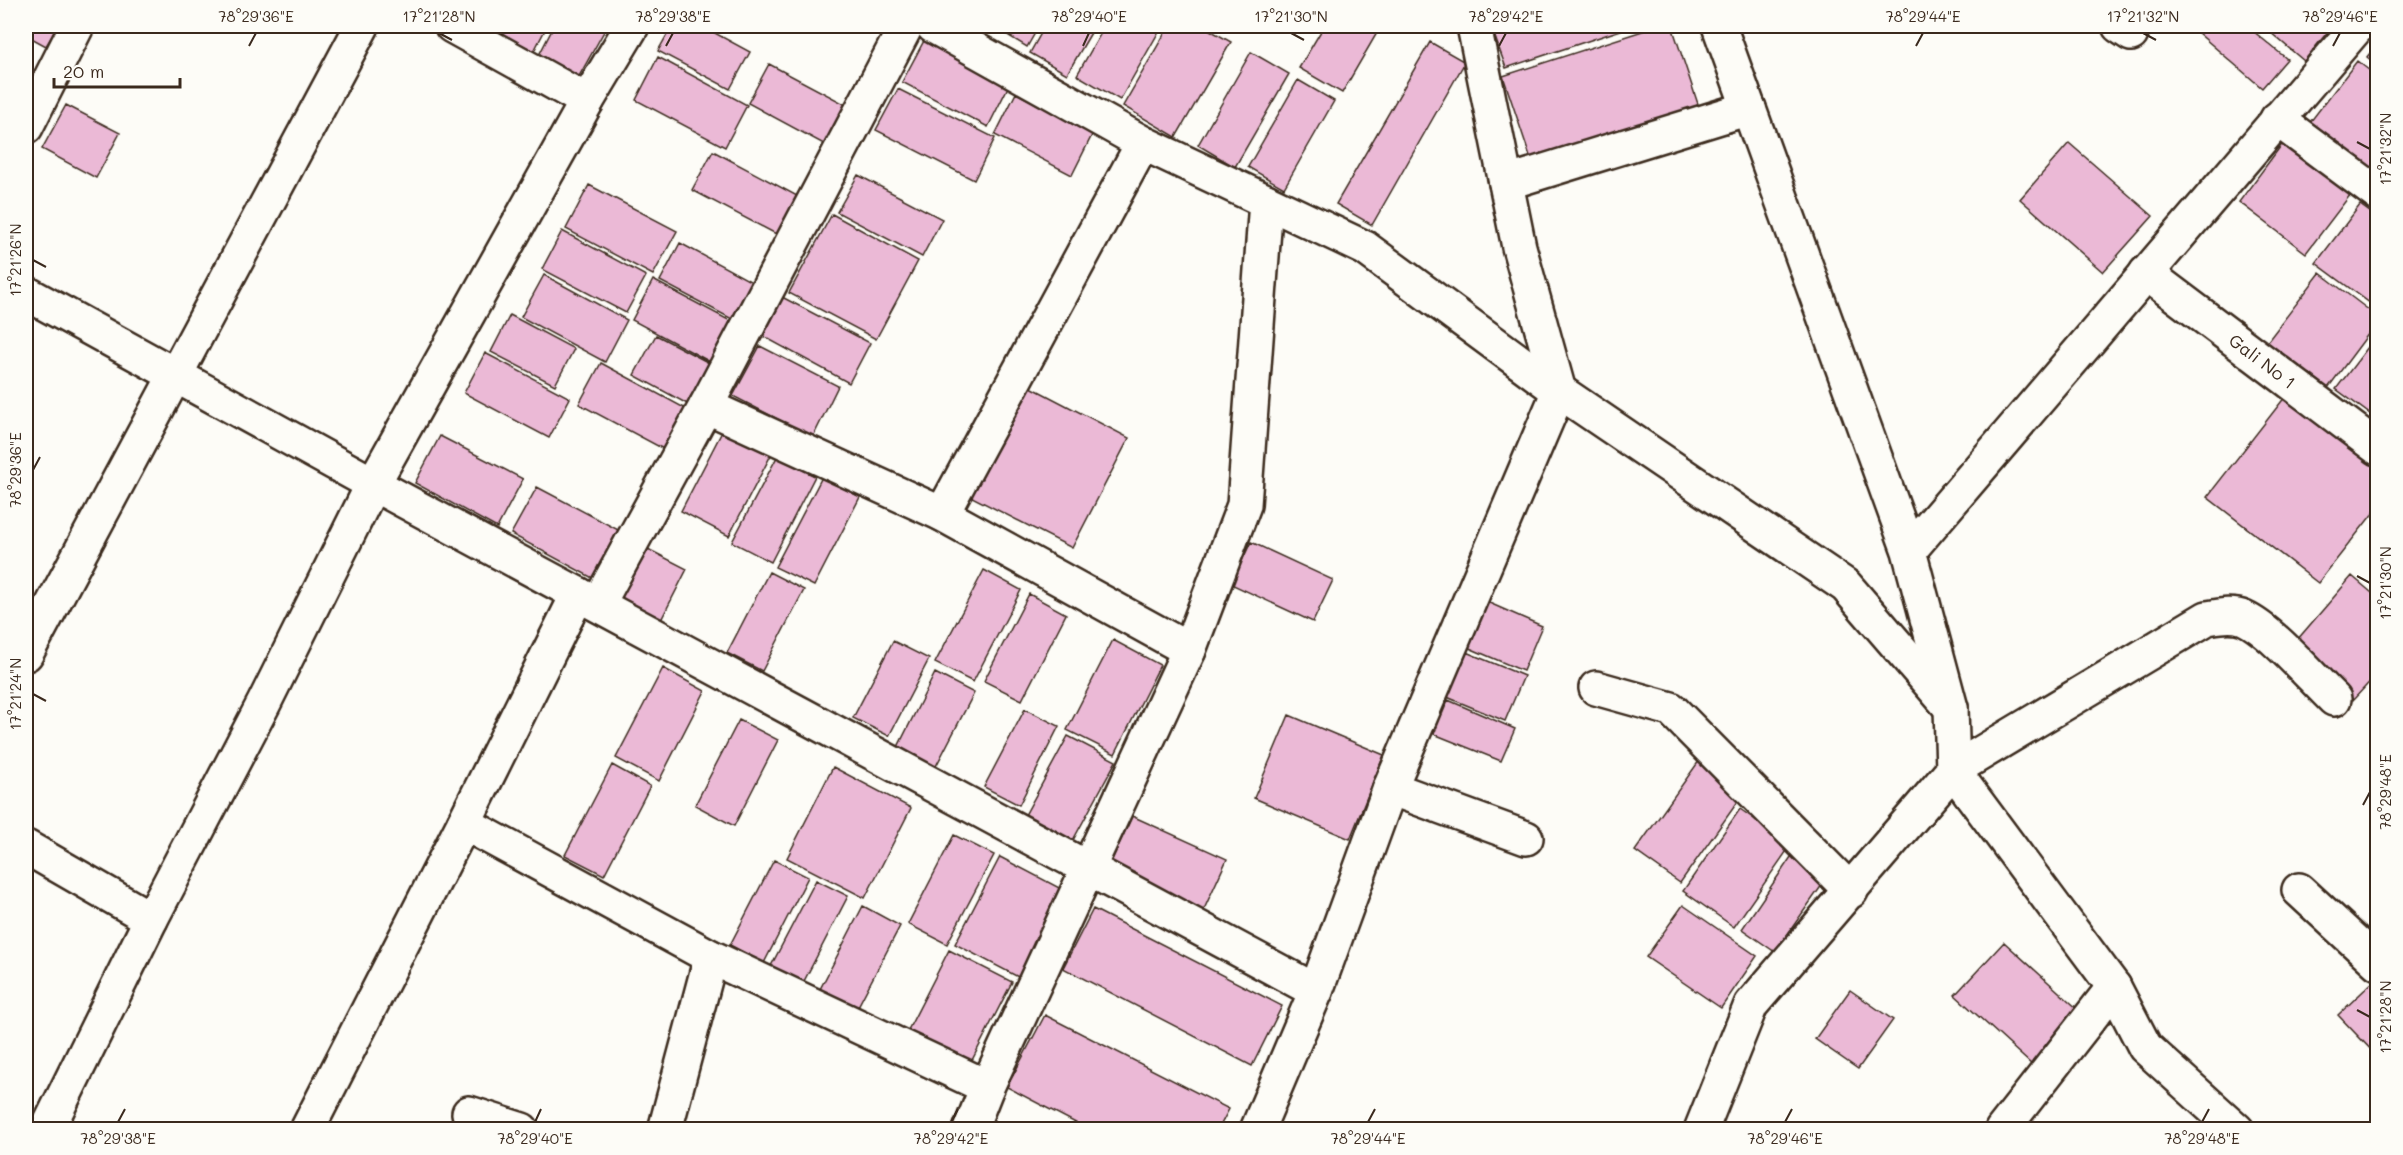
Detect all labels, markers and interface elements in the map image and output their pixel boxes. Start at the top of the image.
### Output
text: 78°29'36"E [218,6,294,26]
text: 17°21'28"N [403,6,476,26]
text: 78°29'38"E [635,6,711,26]
text: 78°29'40"E [1051,6,1127,26]
text: 17°21'30"N [1254,6,1328,26]
text: 78°29'42"E [1469,6,1544,26]
text: 78°29'44"E [1885,6,1961,26]
text: 17°21'32"N [2107,6,2179,26]
text: 78°29'46"E [2302,6,2378,26]
scale bar [54,51,180,89]
text: 20 m [63,59,104,83]
text: 17°21'32"N [2375,113,2395,185]
text: 17°21'26"N [5,224,25,296]
street label: Gali No 1 [2224,328,2301,394]
text: 78°29'36"E [5,432,25,508]
text: 17°21'30"N [2375,546,2395,620]
text: 17°21'24"N [5,658,25,730]
text: 78°29'48"E [2375,754,2395,830]
text: 17°21'28"N [2375,981,2395,1054]
text: 78°29'38"E [80,1128,156,1148]
text: 78°29'40"E [497,1128,573,1148]
text: 78°29'42"E [914,1128,989,1148]
text: 78°29'44"E [1330,1128,1406,1148]
text: 78°29'46"E [1747,1128,1823,1148]
text: 78°29'48"E [2164,1128,2240,1148]

